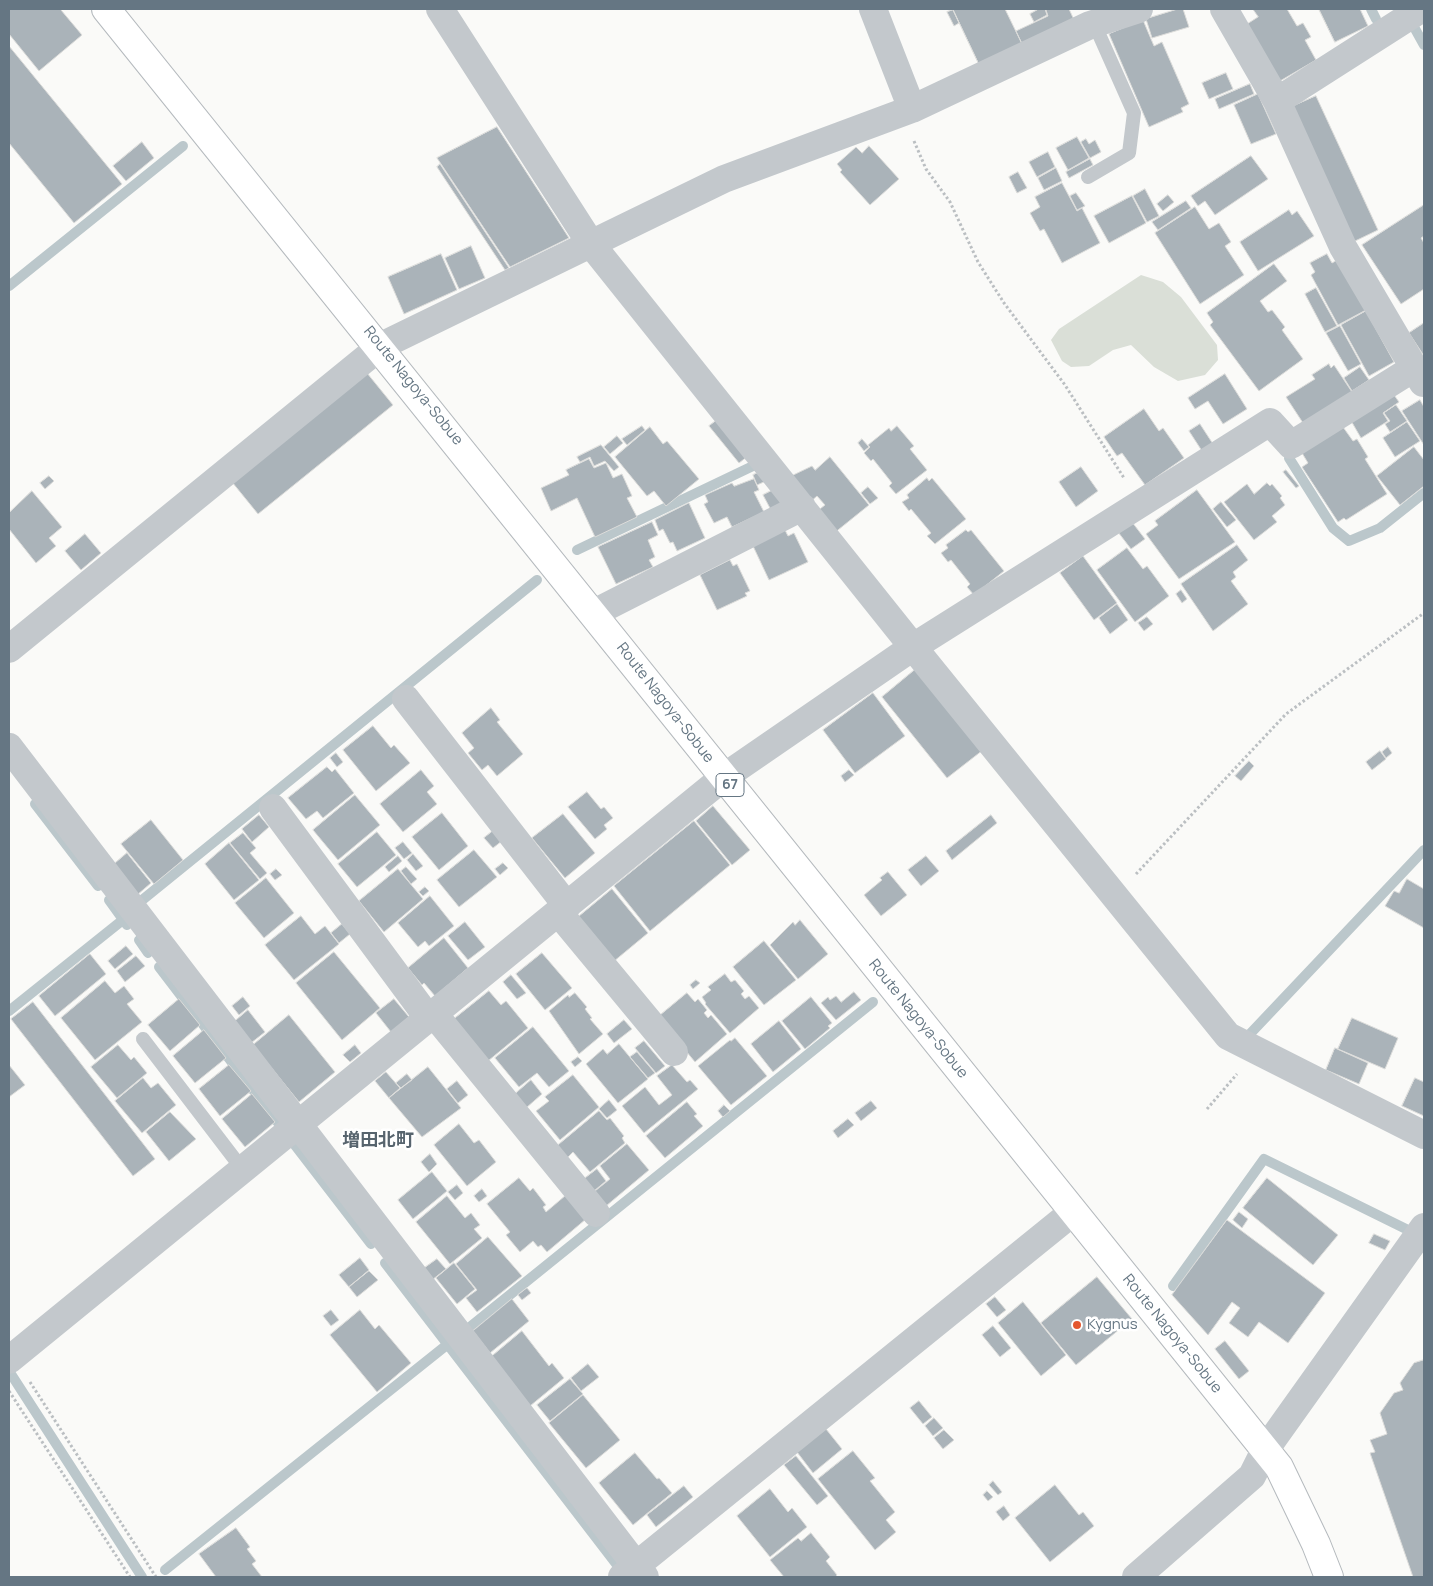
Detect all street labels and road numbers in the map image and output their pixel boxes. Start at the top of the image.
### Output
street label: Route Nagoya-Sobue [360,323,466,449]
street label: Route Nagoya-Sobue [612,639,718,767]
road number: 67 [716,774,744,796]
street label: Route Nagoya-Sobue [865,956,971,1082]
street label: Route Nagoya-Sobue [1119,1271,1225,1397]

